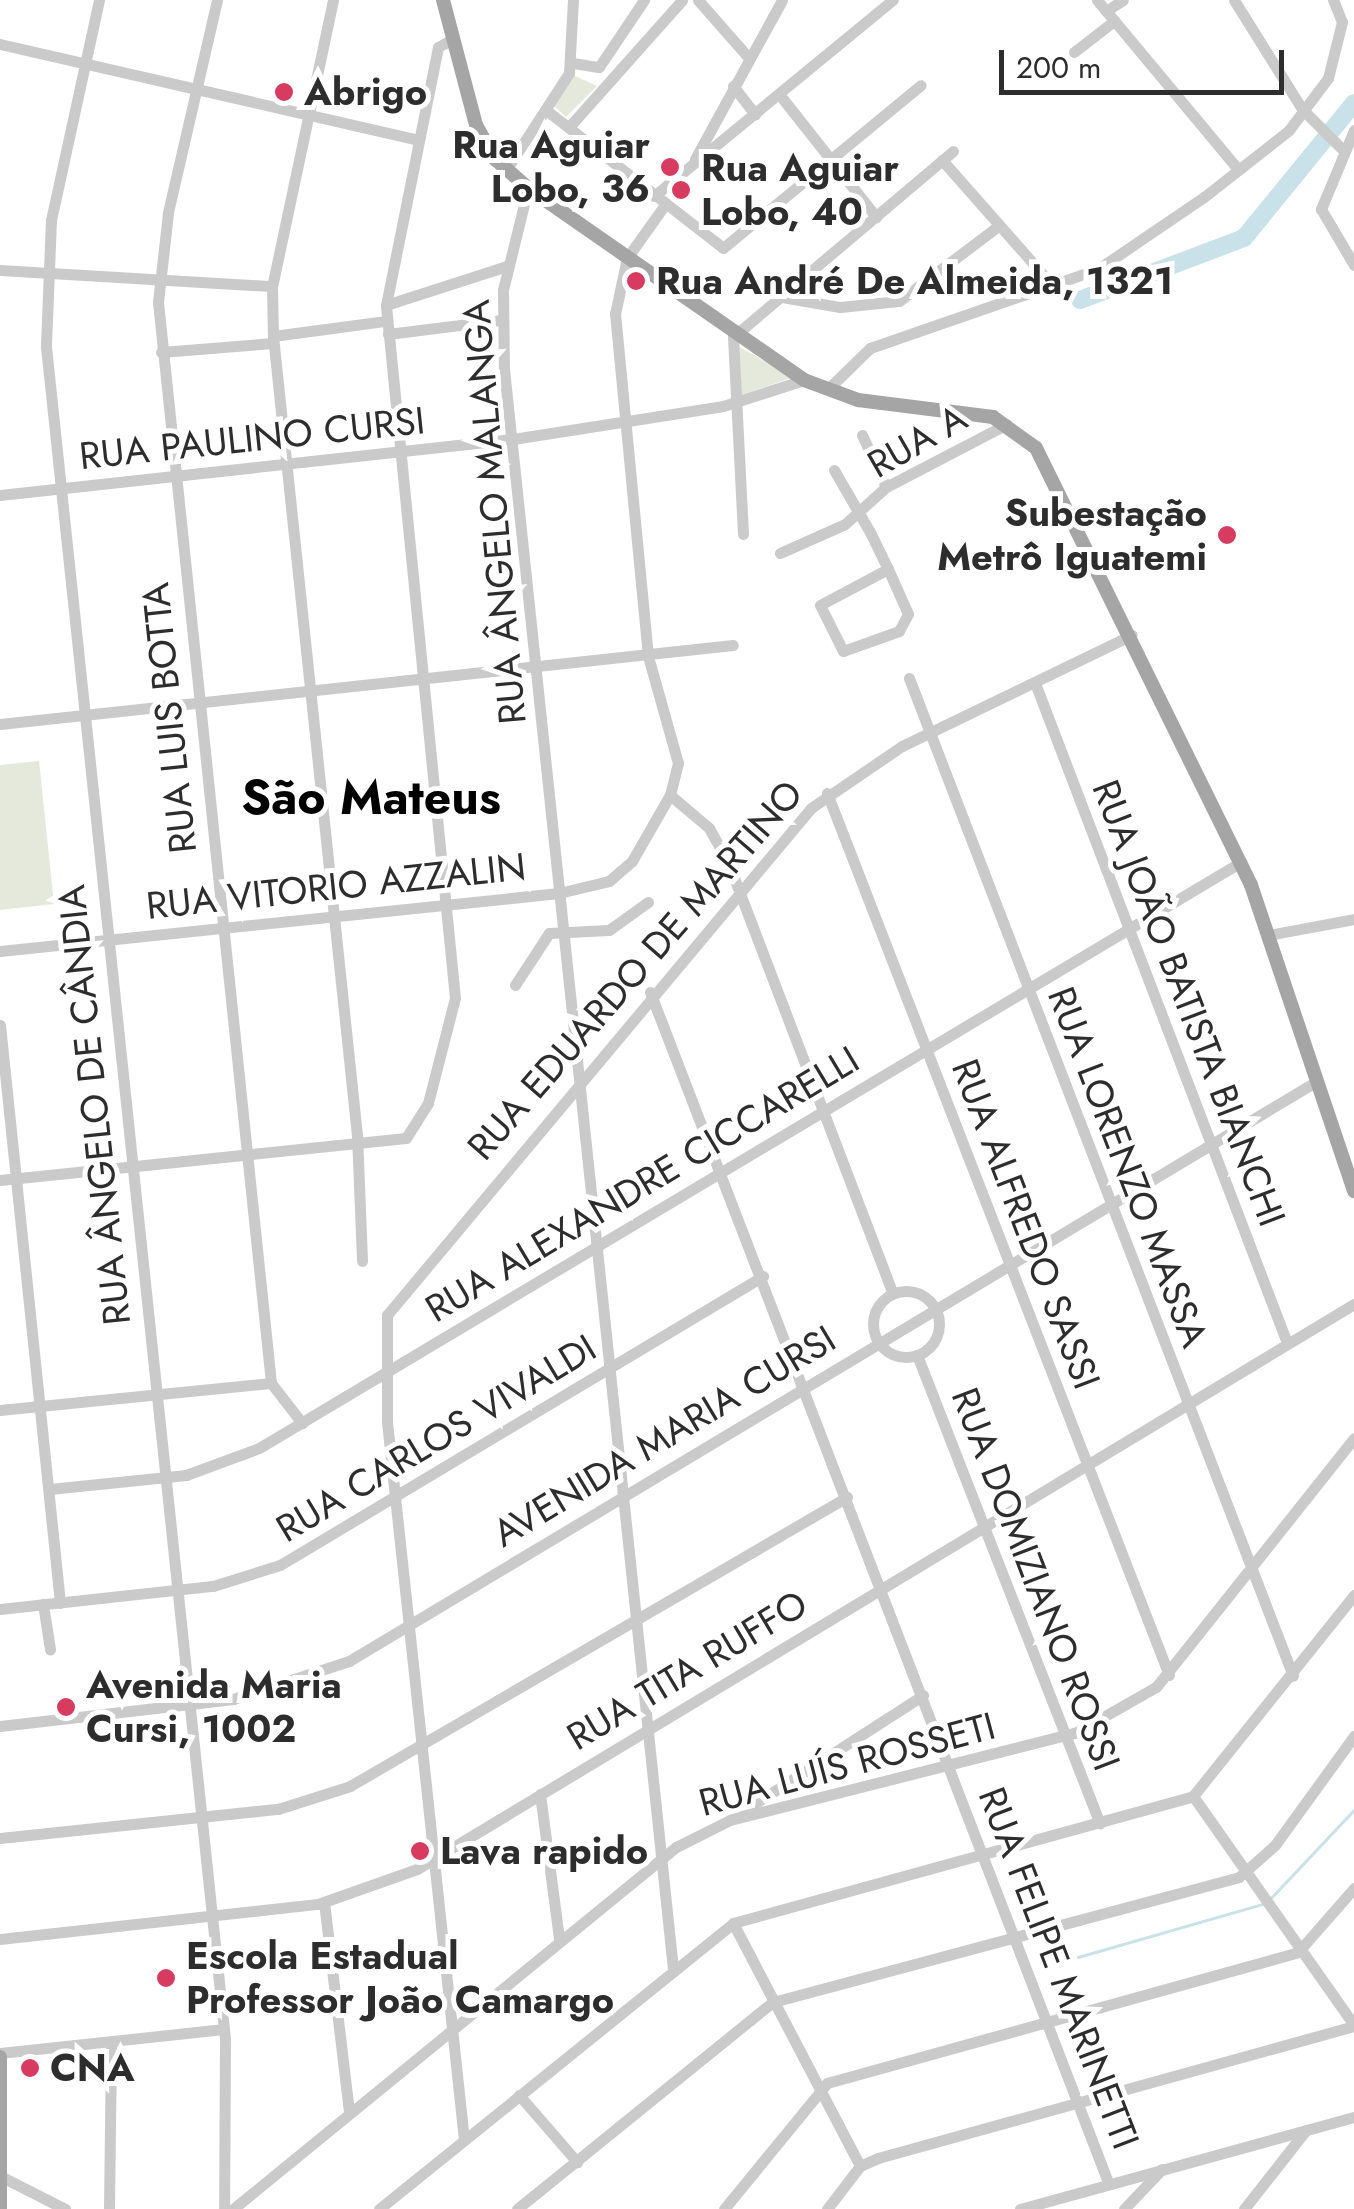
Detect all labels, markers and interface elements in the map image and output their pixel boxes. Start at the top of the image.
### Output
scale bar [1004,30,1289,92]
text: 200 m [1016,46,1101,89]
place label: Abrigo [304,69,427,115]
marker: Abrigo [273,81,295,103]
place label: Rua Aguiar Lobo, 36 [452,122,650,212]
place label: Rua Aguiar Lobo, 40 [701,145,899,234]
marker: Rua Aguiar Lobo, 36 [659,156,681,178]
marker: Rua Aguiar Lobo, 40 [670,179,692,201]
place label: Rua André De Almeida, 1321 [656,258,1173,304]
marker: Rua André De Almeida, 1321 [625,270,647,292]
street label: RUA ÂNGELO MALANGA [453,298,535,726]
street label: RUA A [859,395,975,487]
street label: RUA PAULINO CURSI [77,397,427,479]
place label: Subestação Metrô Iguatemi [937,490,1207,580]
marker: Subestação Metrô Iguatemi [1216,524,1238,546]
street label: RUA LUIS BOTTA [132,580,206,856]
district label: São Mateus [241,769,501,827]
street label: RUA EDUARDO DE MARTINO [458,771,812,1169]
street label: RUA JOÃO BATISTA BIANCHI [1083,774,1295,1232]
street label: RUA VITORIO AZZALIN [144,843,528,929]
street label: RUA ÂNGELO DE CÂNDIA [48,883,140,1327]
street label: RUA LORENZO MASSA [1038,981,1218,1353]
street label: RUA ALEXANDRE CICCARELLI [417,1036,867,1332]
street label: RUA ALFREDO SASSI [942,1053,1110,1395]
street label: AVENIDA MARIA CURSI [485,1316,843,1556]
street label: RUA CARLOS VIVALDI [268,1325,604,1551]
street label: RUA DOMIZIANO ROSSI [942,1381,1130,1777]
street label: RUA TITA RUFFO [559,1580,815,1760]
place label: Avenida Maria Cursi, 1002 [86,1662,342,1752]
marker: Avenida Maria Cursi, 1002 [55,1696,77,1718]
street label: RUA LUÍS ROSSETI [694,1703,1000,1825]
street label: RUA FELIPE MARINETTI [969,1781,1149,2155]
place label: Lava rapido [440,1828,648,1874]
marker: Lava rapido [409,1840,431,1862]
place label: Escola Estadual Professor João Camargo [186,1933,614,2022]
marker: Escola Estadual Professor João Camargo [155,1967,177,1989]
place label: CNA [50,2045,135,2091]
marker: CNA [19,2057,41,2079]

